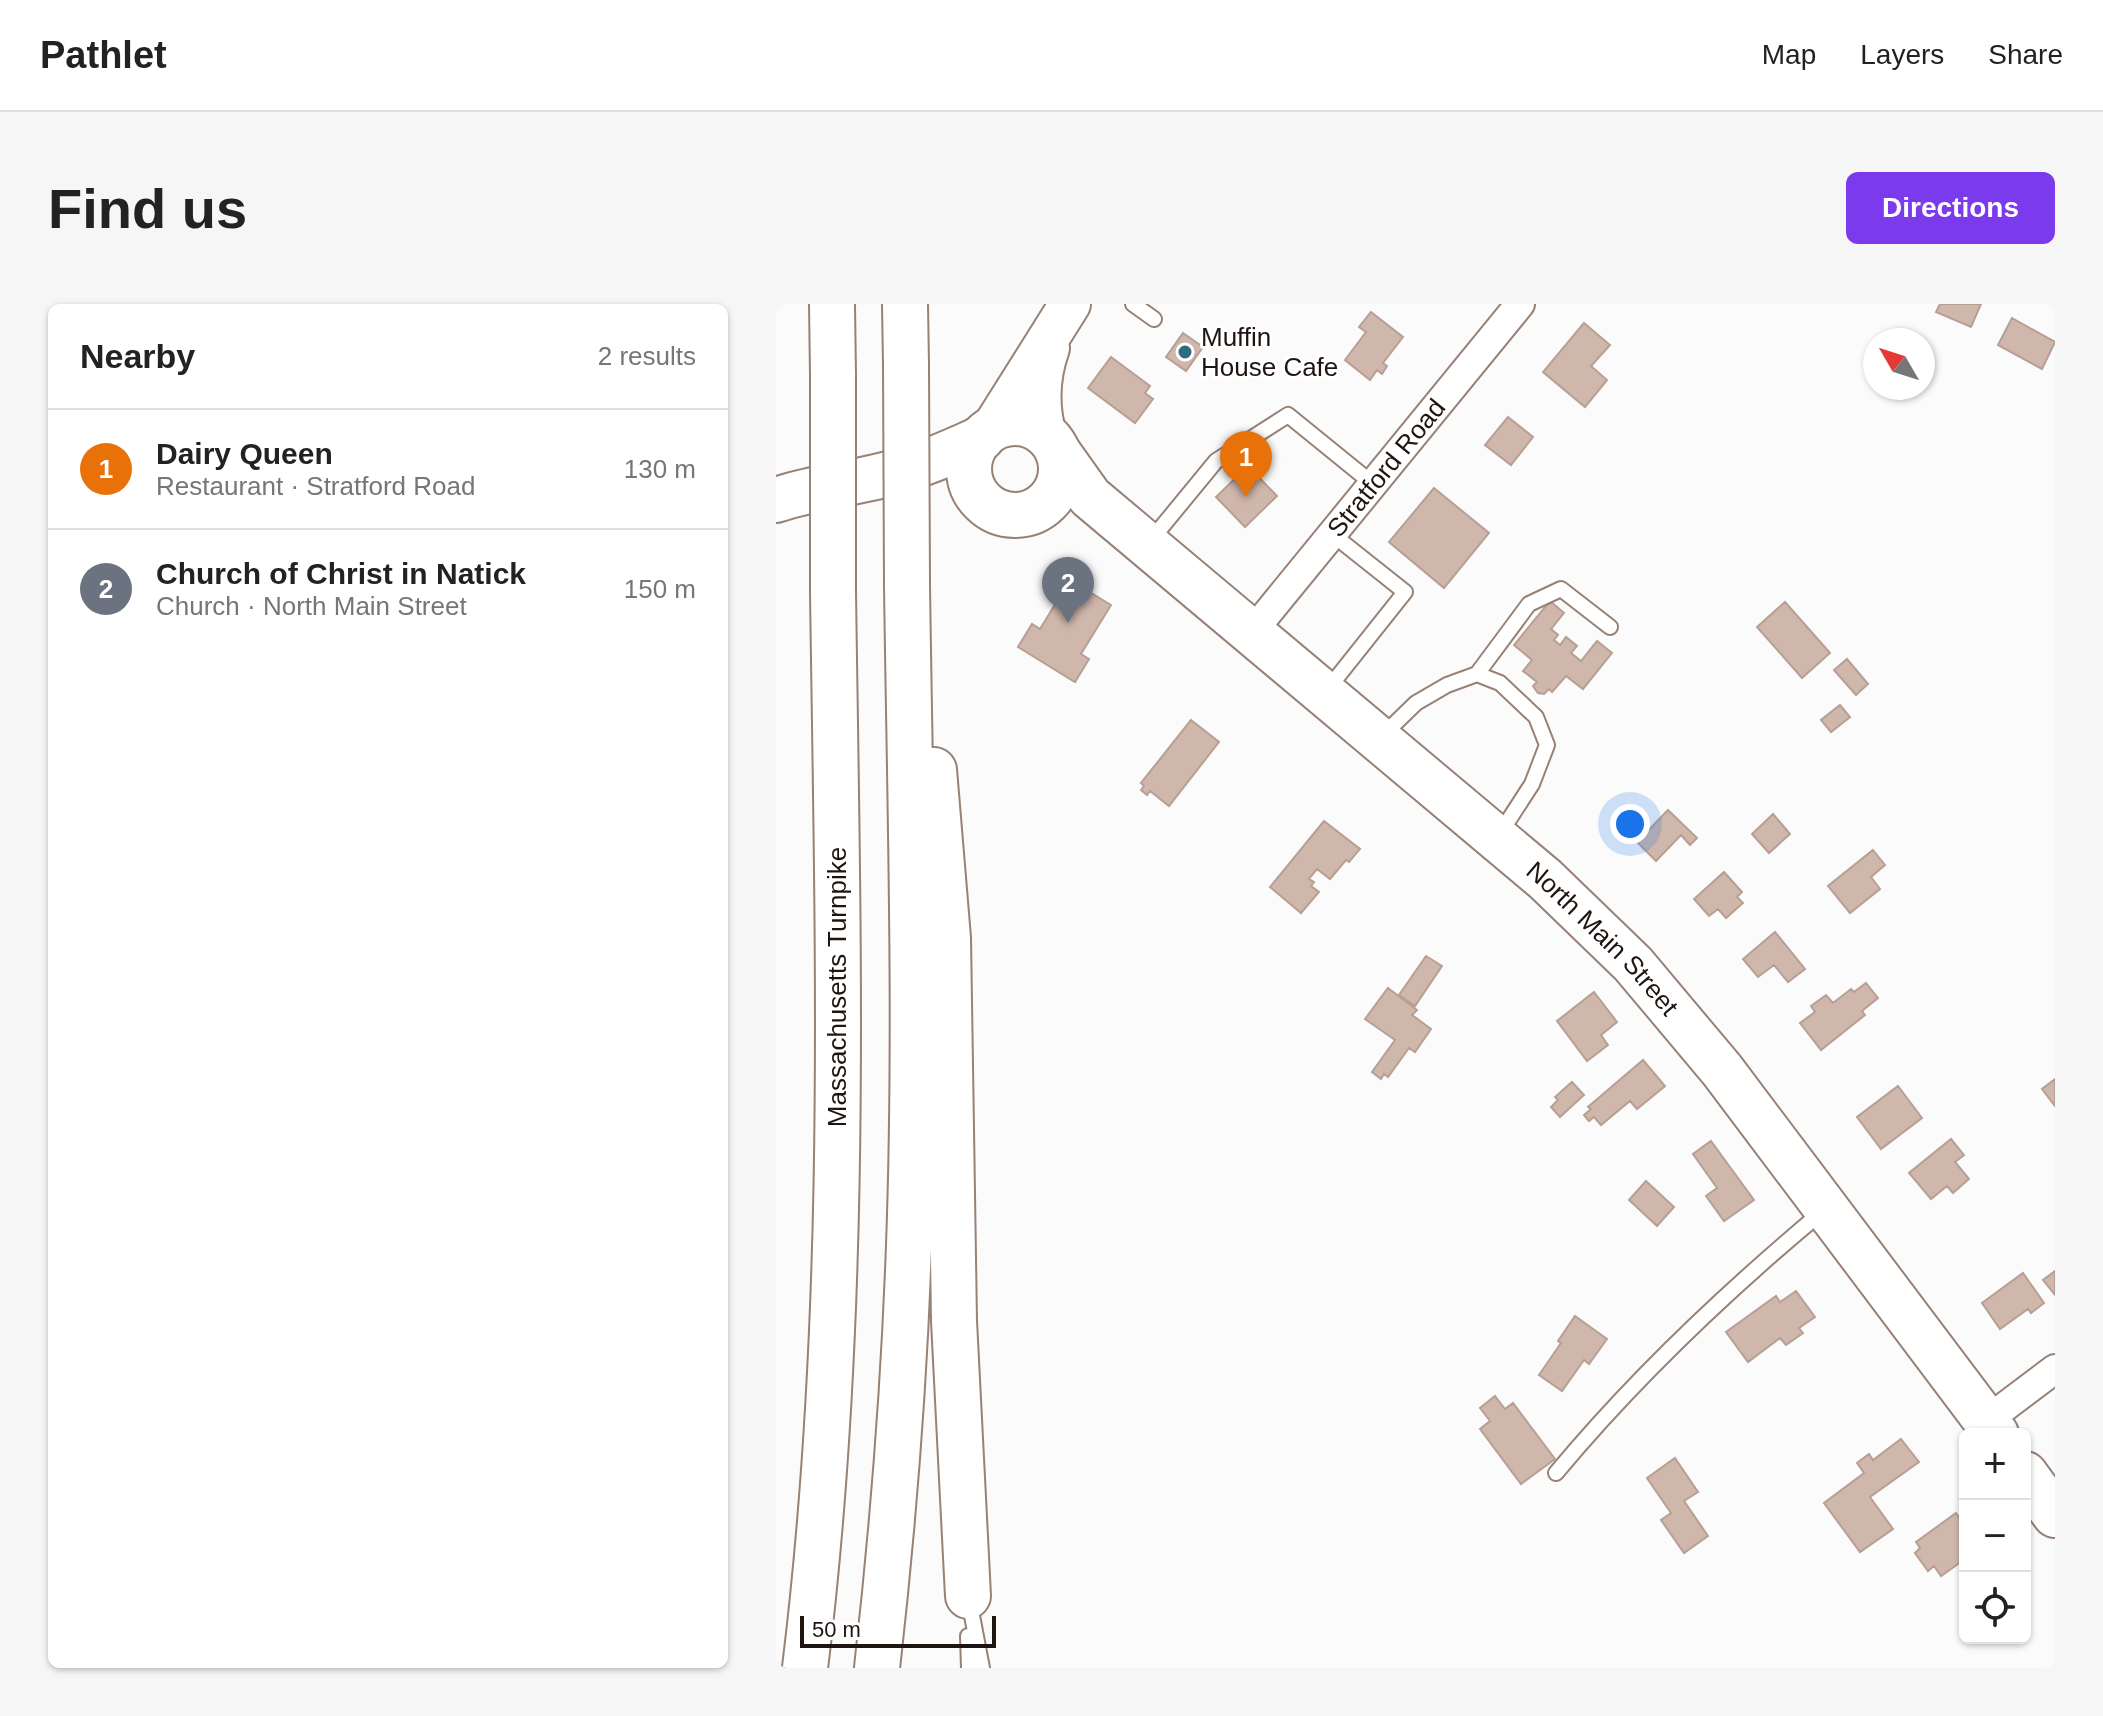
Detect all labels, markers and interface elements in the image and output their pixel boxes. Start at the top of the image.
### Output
text: Pathlet [40,34,167,76]
text: Map [1762,39,1816,70]
text: Layers [1860,39,1944,70]
text: Share [1988,39,2063,70]
button: Directions [1846,172,2055,244]
text: Find us [48,177,247,240]
place label: Muffin House Cafe [1201,322,1338,382]
north arrow [1863,328,1935,400]
text: Nearby [80,337,195,375]
text: 2 results [598,341,696,371]
marker: Muffin House Cafe [1176,343,1194,361]
street label: Stratford Road [1321,393,1451,543]
pin: 1 [1220,431,1272,497]
text: Dairy Queen [156,437,333,470]
text: 1 [99,454,113,484]
text: 130 m [624,454,696,484]
text: Restaurant · Stratford Road [156,471,475,501]
text: Church of Christ in Natick [156,557,526,590]
pin: 2 [1042,557,1094,623]
text: 2 [99,574,113,604]
text: 150 m [624,574,696,604]
text: Church · North Main Street [156,591,467,621]
your location [1610,804,1650,844]
street label: Massachusetts Turnpike [822,847,852,1127]
street label: North Main Street [1521,855,1685,1022]
map controls [1959,1428,2031,1644]
button: + [1959,1428,2031,1500]
button: − [1959,1500,2031,1572]
button: locate [1959,1572,2031,1644]
scale bar [800,1612,996,1648]
text: 50 m [812,1617,861,1642]

